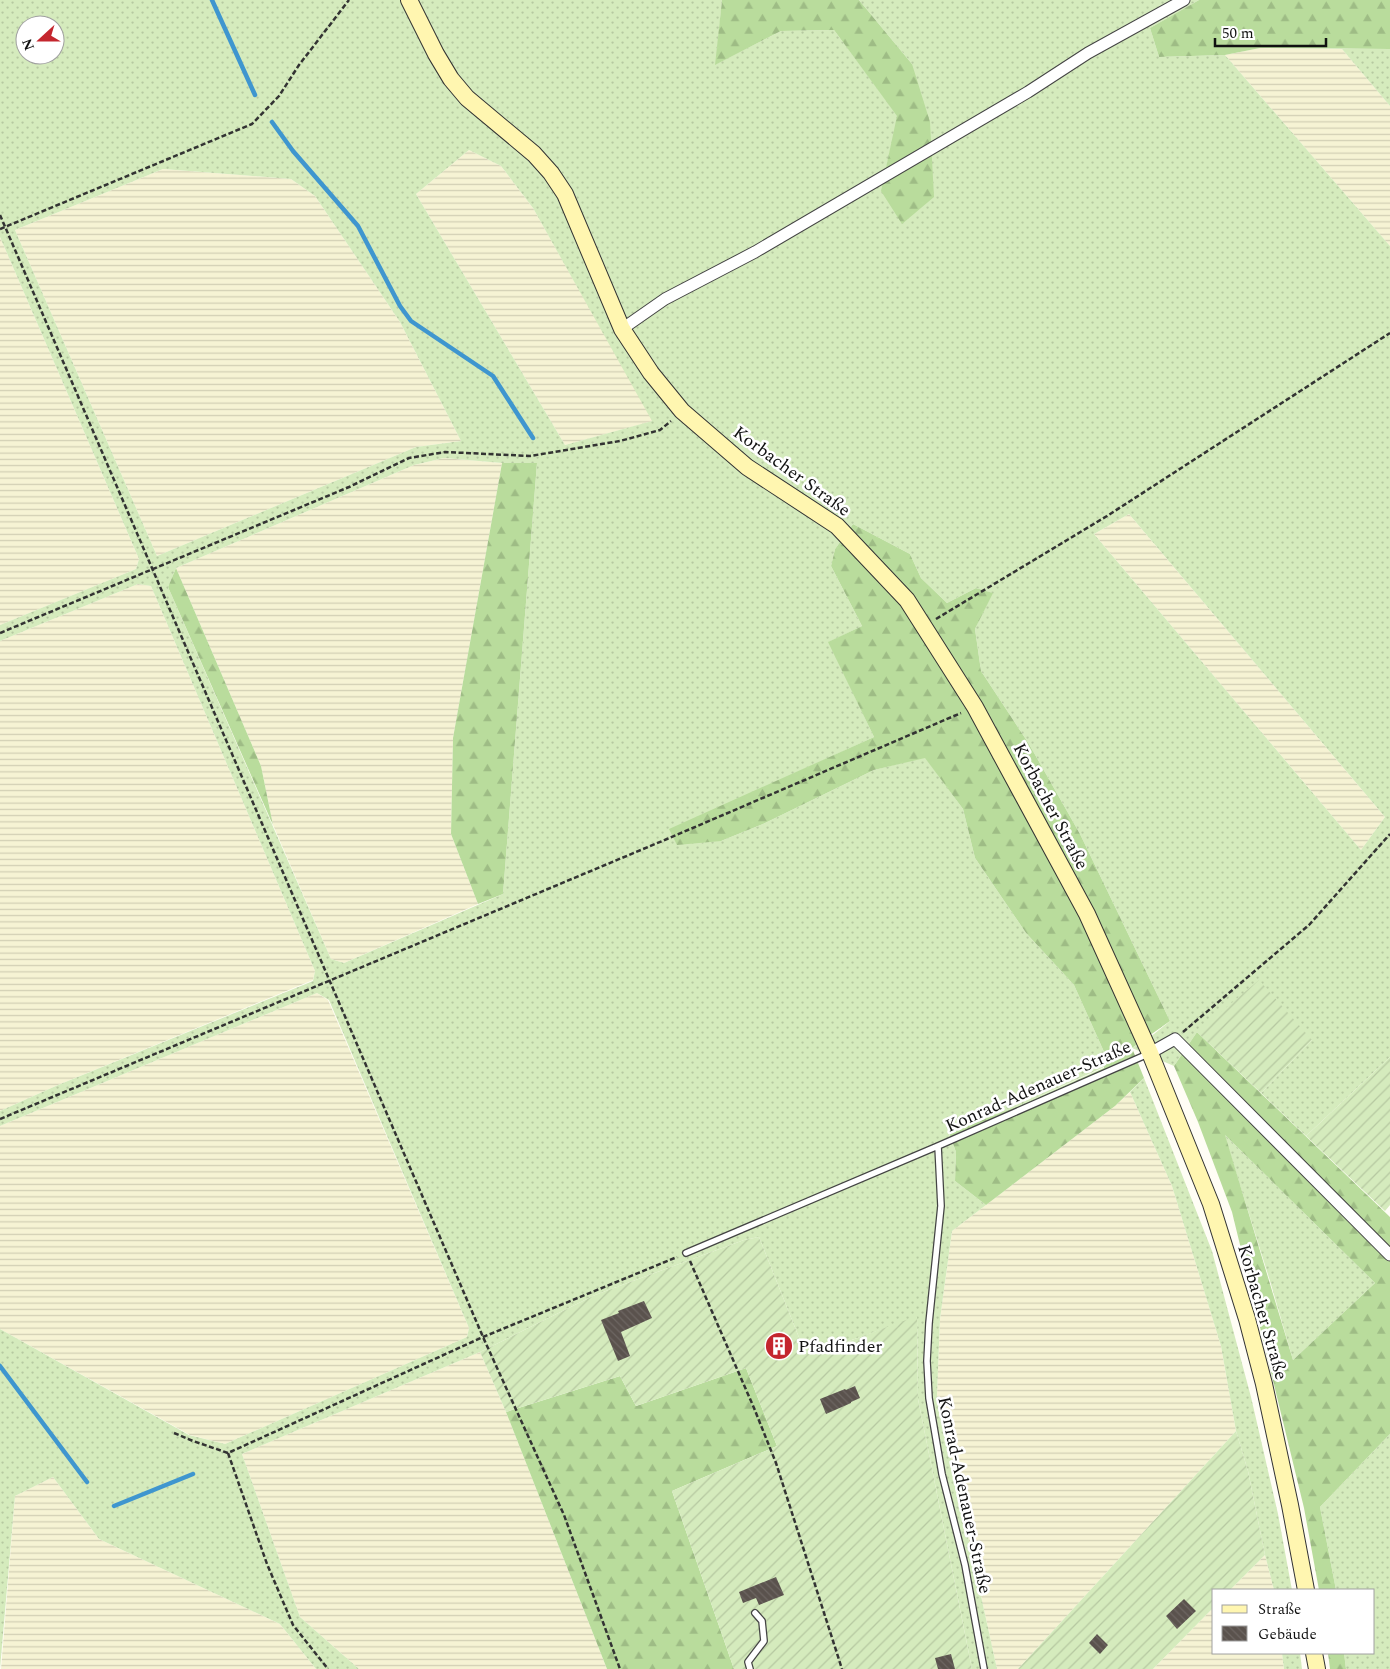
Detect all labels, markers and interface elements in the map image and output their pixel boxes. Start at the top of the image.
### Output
north arrow [15,15,65,65]
scale bar [1215,15,1326,47]
text: 50 m [1222,22,1254,45]
text: N [16,35,40,54]
street label: Korbacher Straße [727,419,856,523]
street label: Korbacher Straße [1006,738,1095,874]
street label: Konrad-Adenauer-Straße [941,1033,1135,1140]
street label: Korbacher Straße [1230,1241,1295,1383]
building icon: Pfadfinder [764,1331,794,1361]
place label: Pfadfinder [798,1333,883,1360]
street label: Konrad-Adenauer-Straße [930,1394,999,1596]
legend [1212,1589,1375,1654]
text: Straße [1258,1598,1301,1621]
text: Gebäude [1258,1623,1317,1646]

